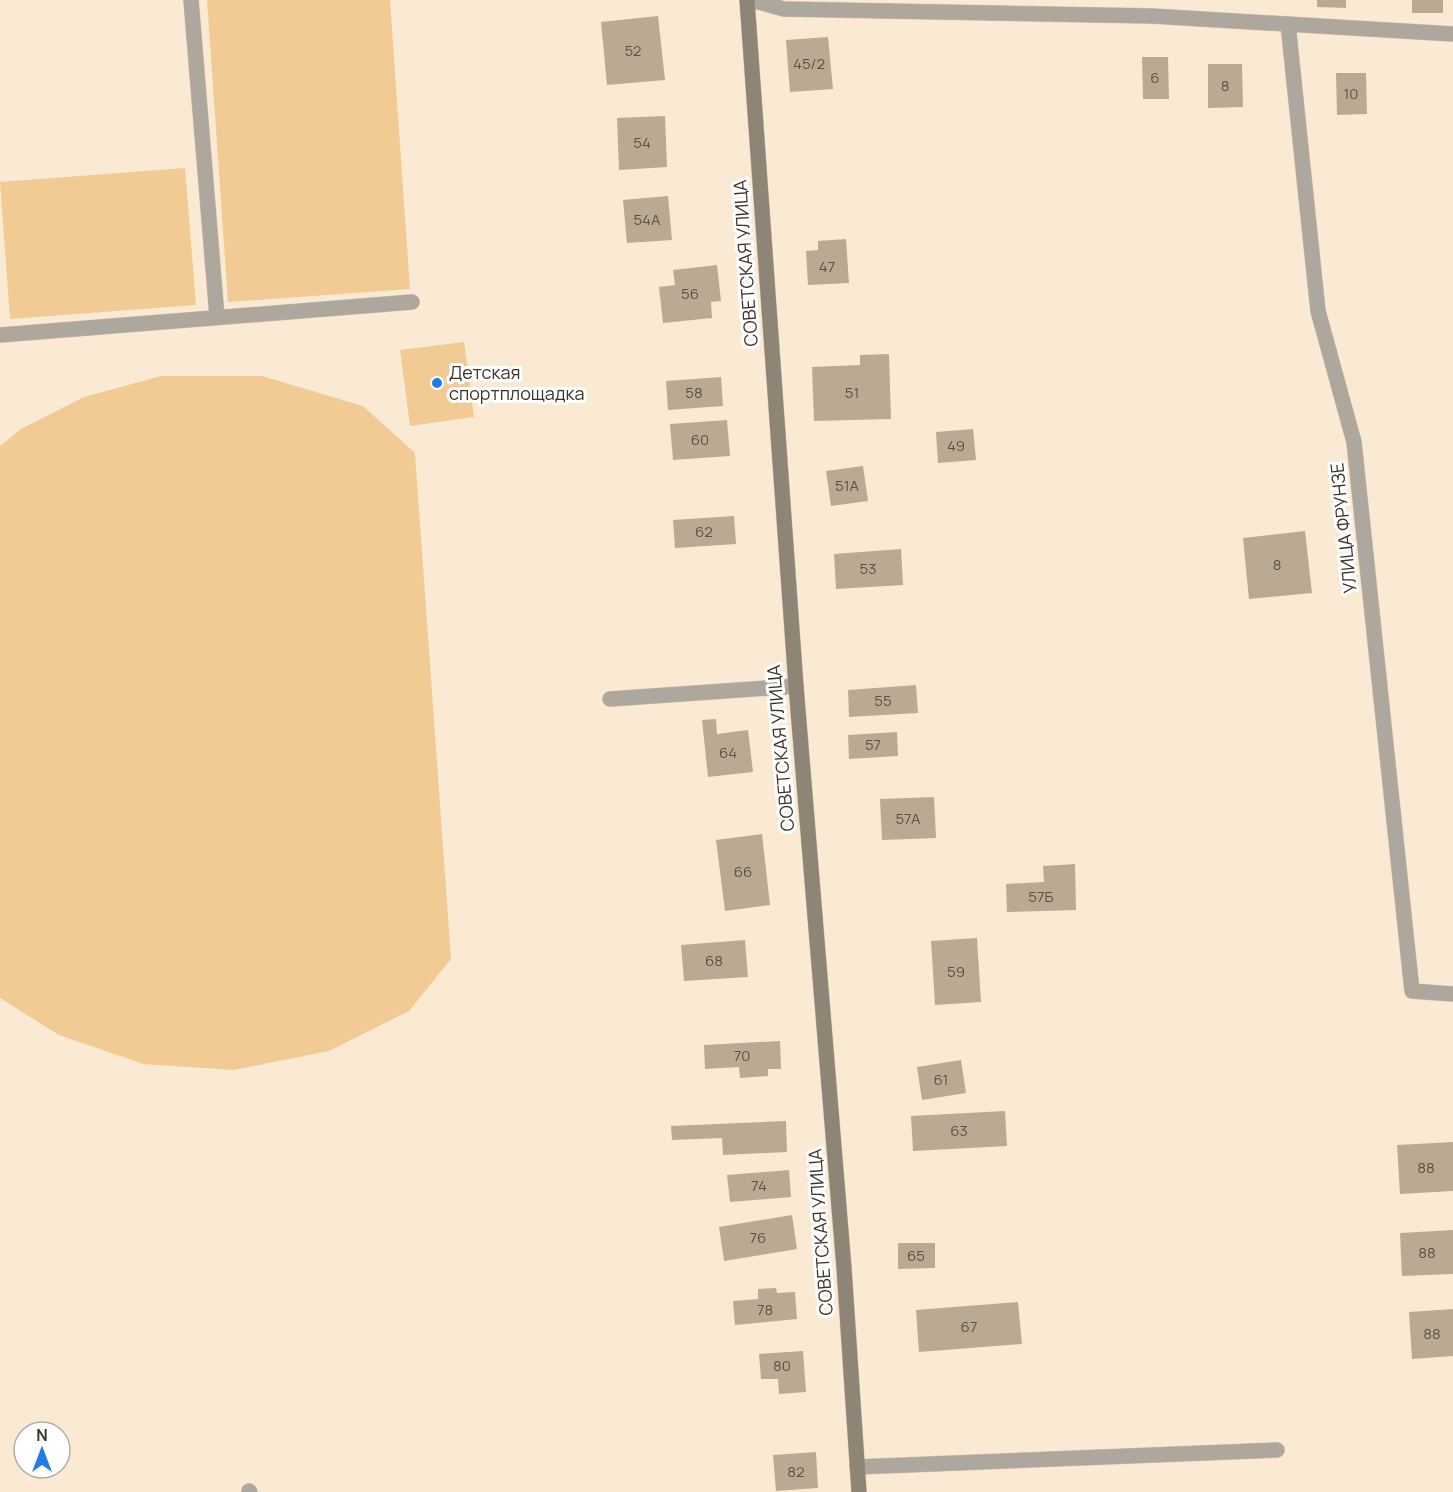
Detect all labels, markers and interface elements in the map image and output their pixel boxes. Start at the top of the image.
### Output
house number: 52 [625,40,641,61]
house number: 45/2 [793,53,825,74]
house number: 6 [1150,67,1160,88]
house number: 8 [1221,75,1229,96]
house number: 10 [1344,83,1359,104]
house number: 54 [633,132,651,153]
street label: СОВЕТСКАЯ УЛИЦА [727,178,763,347]
house number: 54А [633,209,661,230]
house number: 47 [819,256,835,277]
house number: 56 [681,283,699,304]
place label: Детская спортплощадка [449,360,584,405]
marker: Детская спортплощадка [430,376,444,390]
house number: 58 [685,382,703,403]
house number: 51 [845,382,859,403]
house number: 60 [691,429,709,450]
house number: 49 [947,435,965,456]
street label: УЛИЦА ФРУНЗЕ [1324,462,1362,594]
house number: 51А [835,475,860,496]
house number: 62 [695,521,713,542]
house number: 8 [1273,554,1281,575]
house number: 53 [860,558,876,579]
street label: СОВЕТСКАЯ УЛИЦА [761,663,799,832]
house number: 55 [874,690,892,711]
house number: 57 [865,734,881,755]
house number: 64 [719,742,737,763]
house number: 57А [895,808,921,829]
house number: 66 [734,861,752,882]
house number: 57Б [1028,886,1054,907]
house number: 68 [705,950,723,971]
house number: 59 [947,961,965,982]
house number: 70 [734,1045,750,1066]
house number: 61 [934,1069,948,1090]
house number: 63 [950,1120,968,1141]
street label: СОВЕТСКАЯ УЛИЦА [802,1147,838,1316]
house number: 88 [1417,1157,1435,1178]
house number: 74 [751,1175,767,1196]
house number: 76 [750,1227,766,1248]
house number: 88 [1418,1242,1436,1263]
house number: 65 [907,1245,925,1266]
house number: 78 [757,1299,773,1320]
house number: 67 [961,1316,977,1337]
house number: 88 [1423,1323,1441,1344]
house number: 80 [773,1355,791,1376]
north arrow [12,1420,72,1480]
text: N [36,1424,48,1446]
house number: 82 [787,1461,805,1482]

